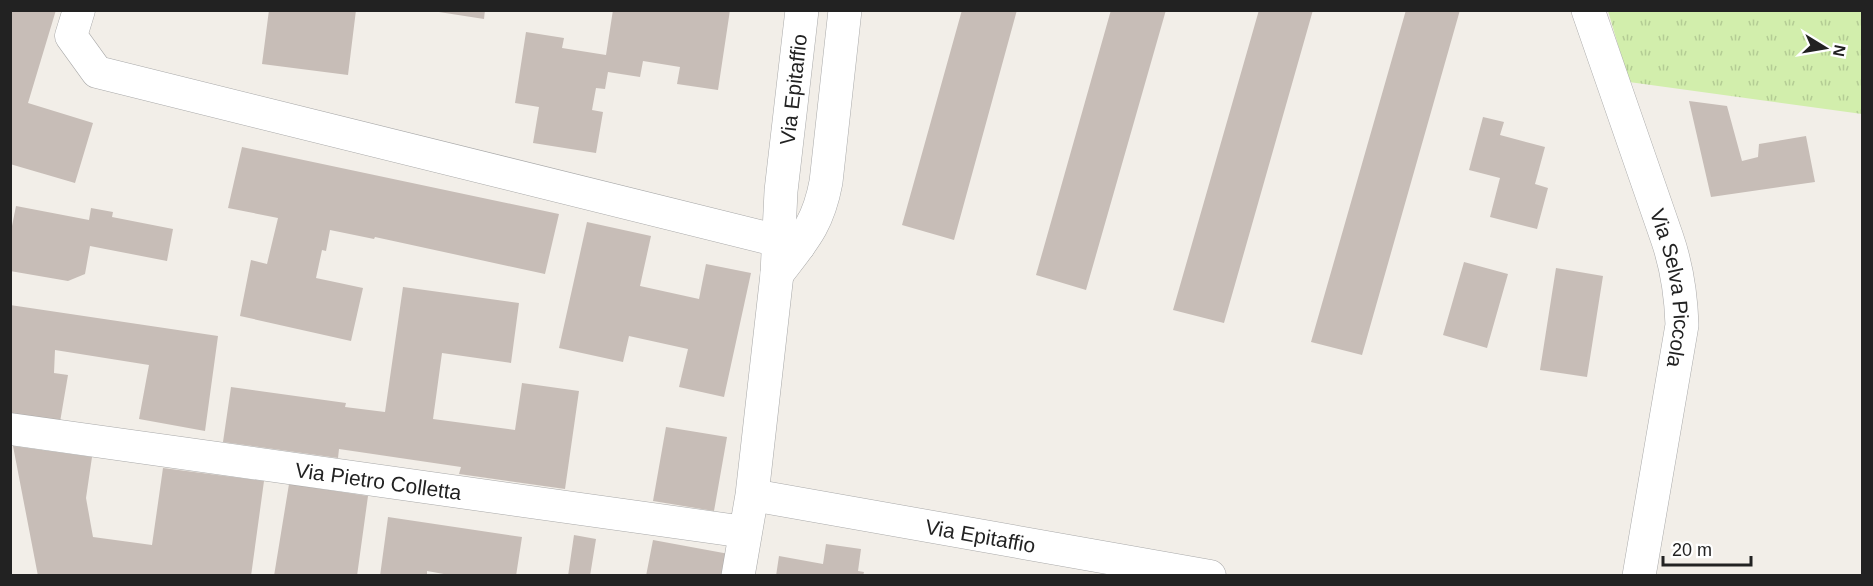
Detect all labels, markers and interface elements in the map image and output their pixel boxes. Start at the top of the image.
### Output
north arrow [1795,18,1855,78]
street label: Via Epitaffio [775,33,811,146]
text: N [1830,43,1849,58]
street label: Via Selva Piccola [1646,206,1694,370]
street label: Via Pietro Colletta [294,458,463,504]
street label: Via Epitaffio [924,514,1037,556]
scale bar [1663,529,1752,567]
text: 20 m [1672,540,1712,560]

